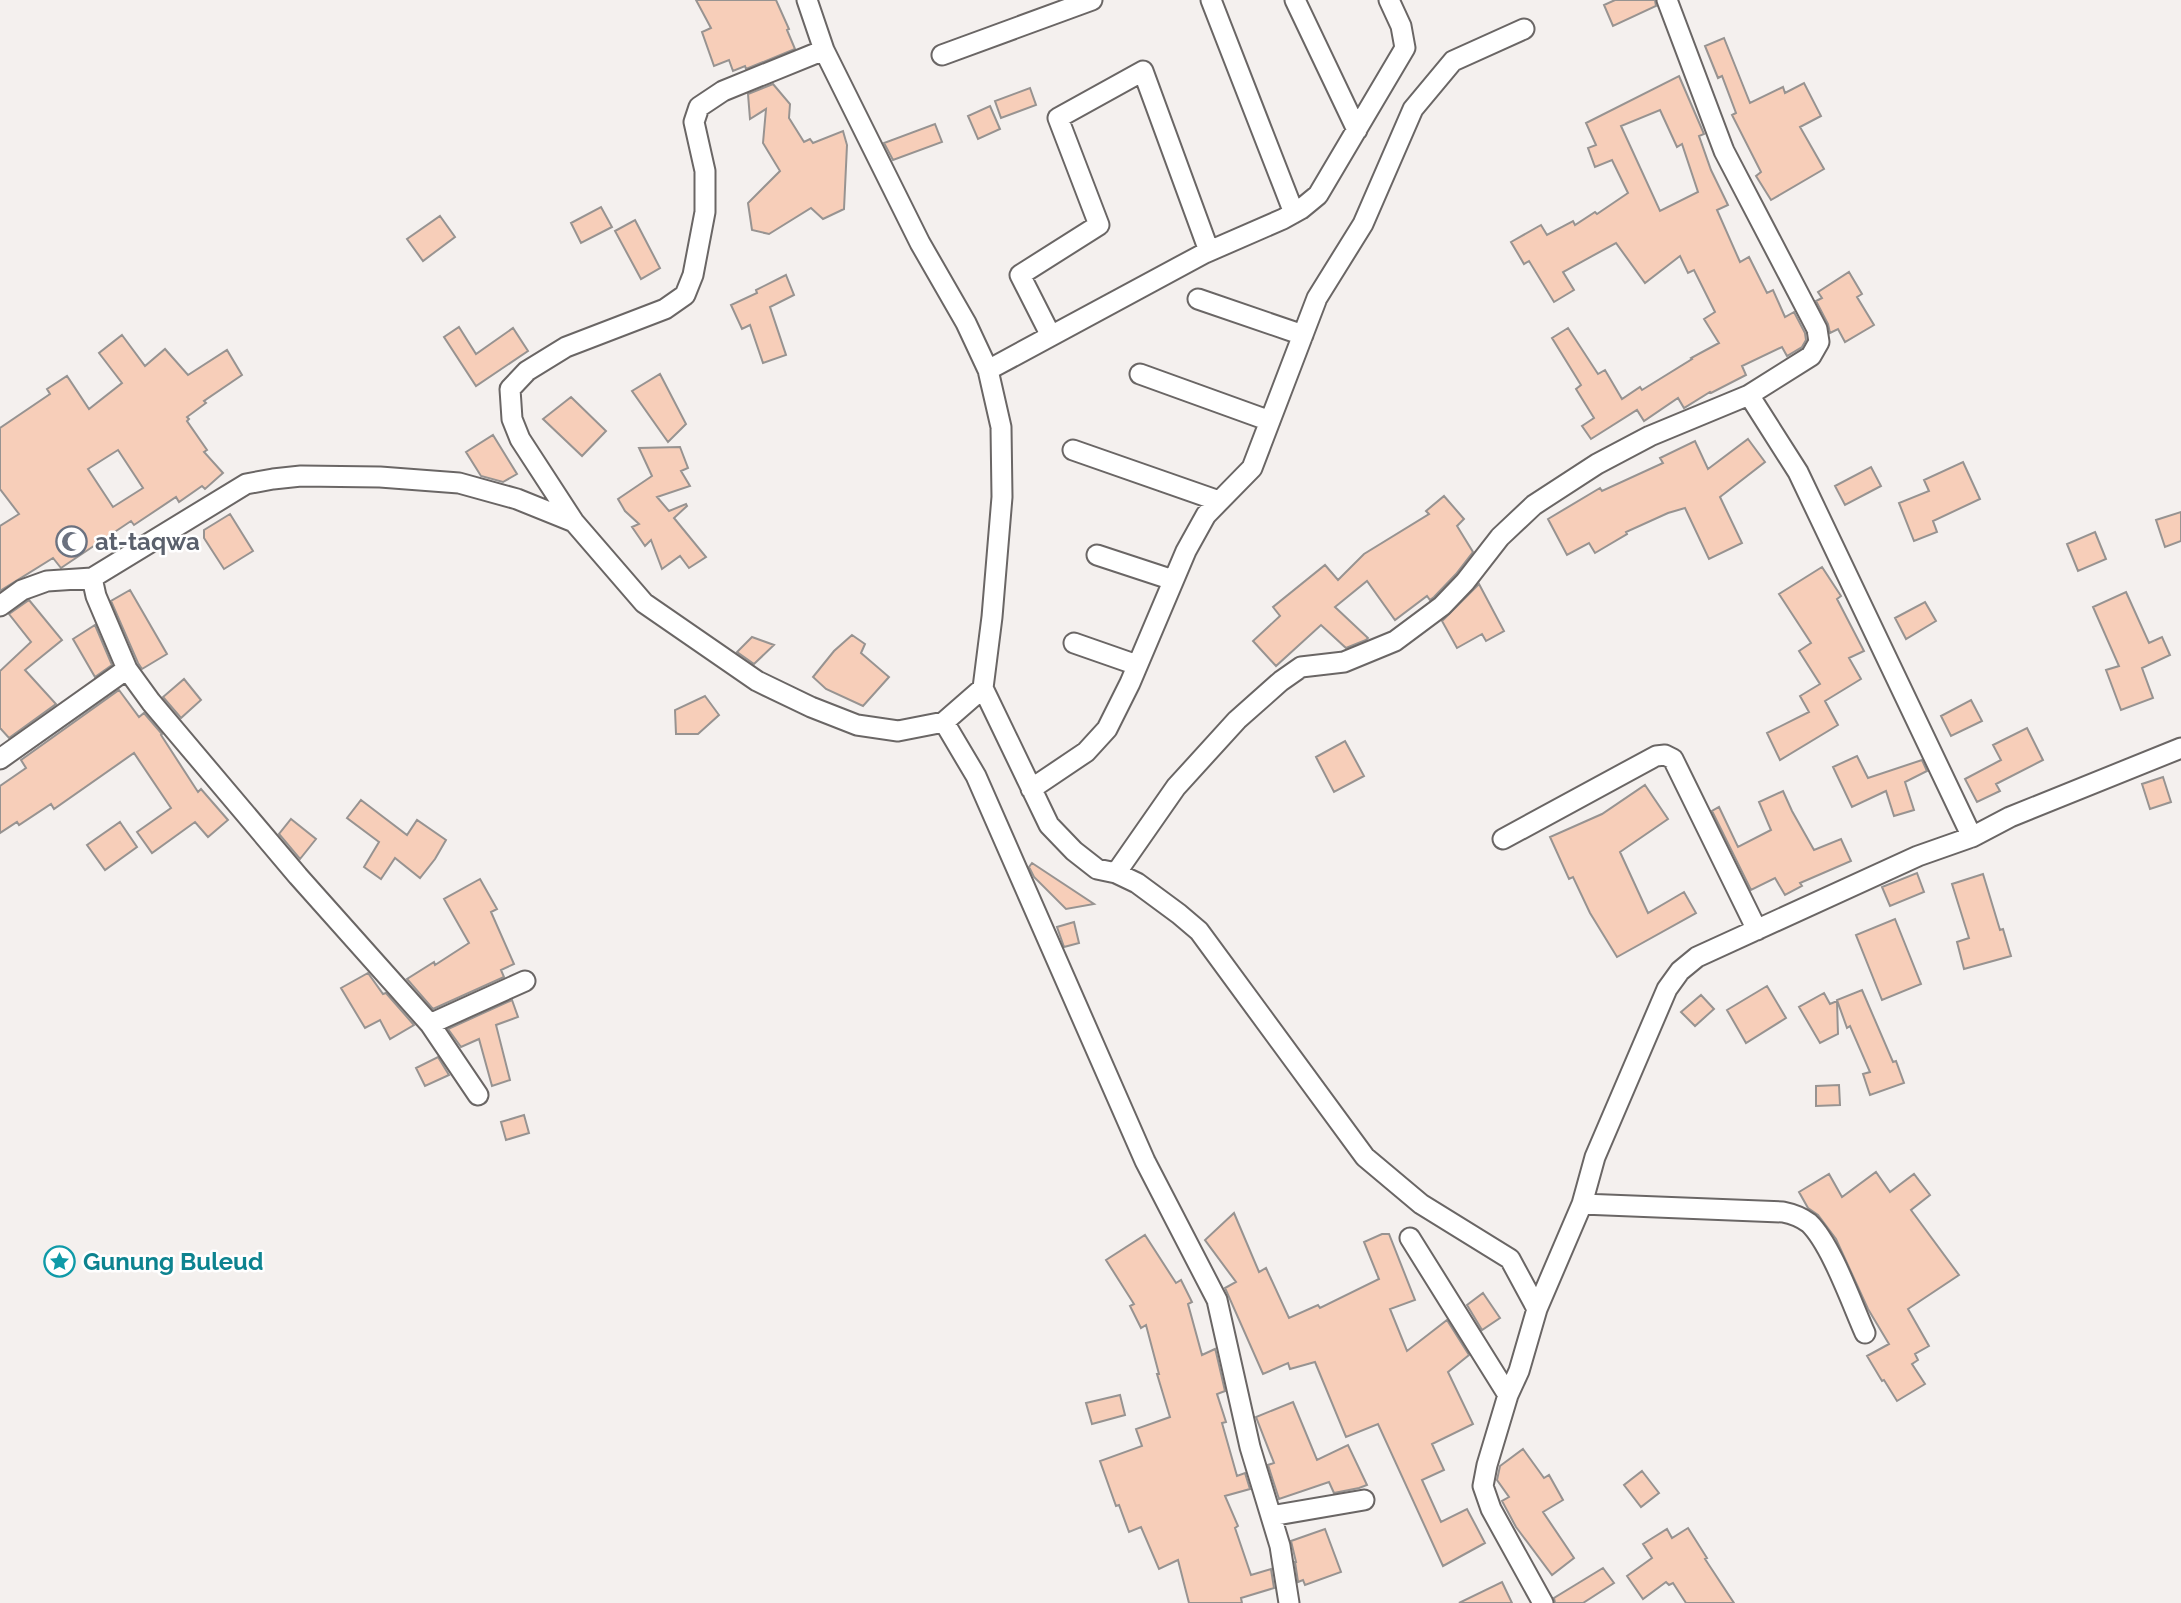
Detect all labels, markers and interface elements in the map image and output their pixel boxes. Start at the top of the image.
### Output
mosque icon: at-taqwa [55,525,89,559]
place label: at-taqwa [95,527,200,556]
place icon: Gunung Buleud [43,1245,77,1279]
place label: Gunung Buleud [83,1247,263,1276]

